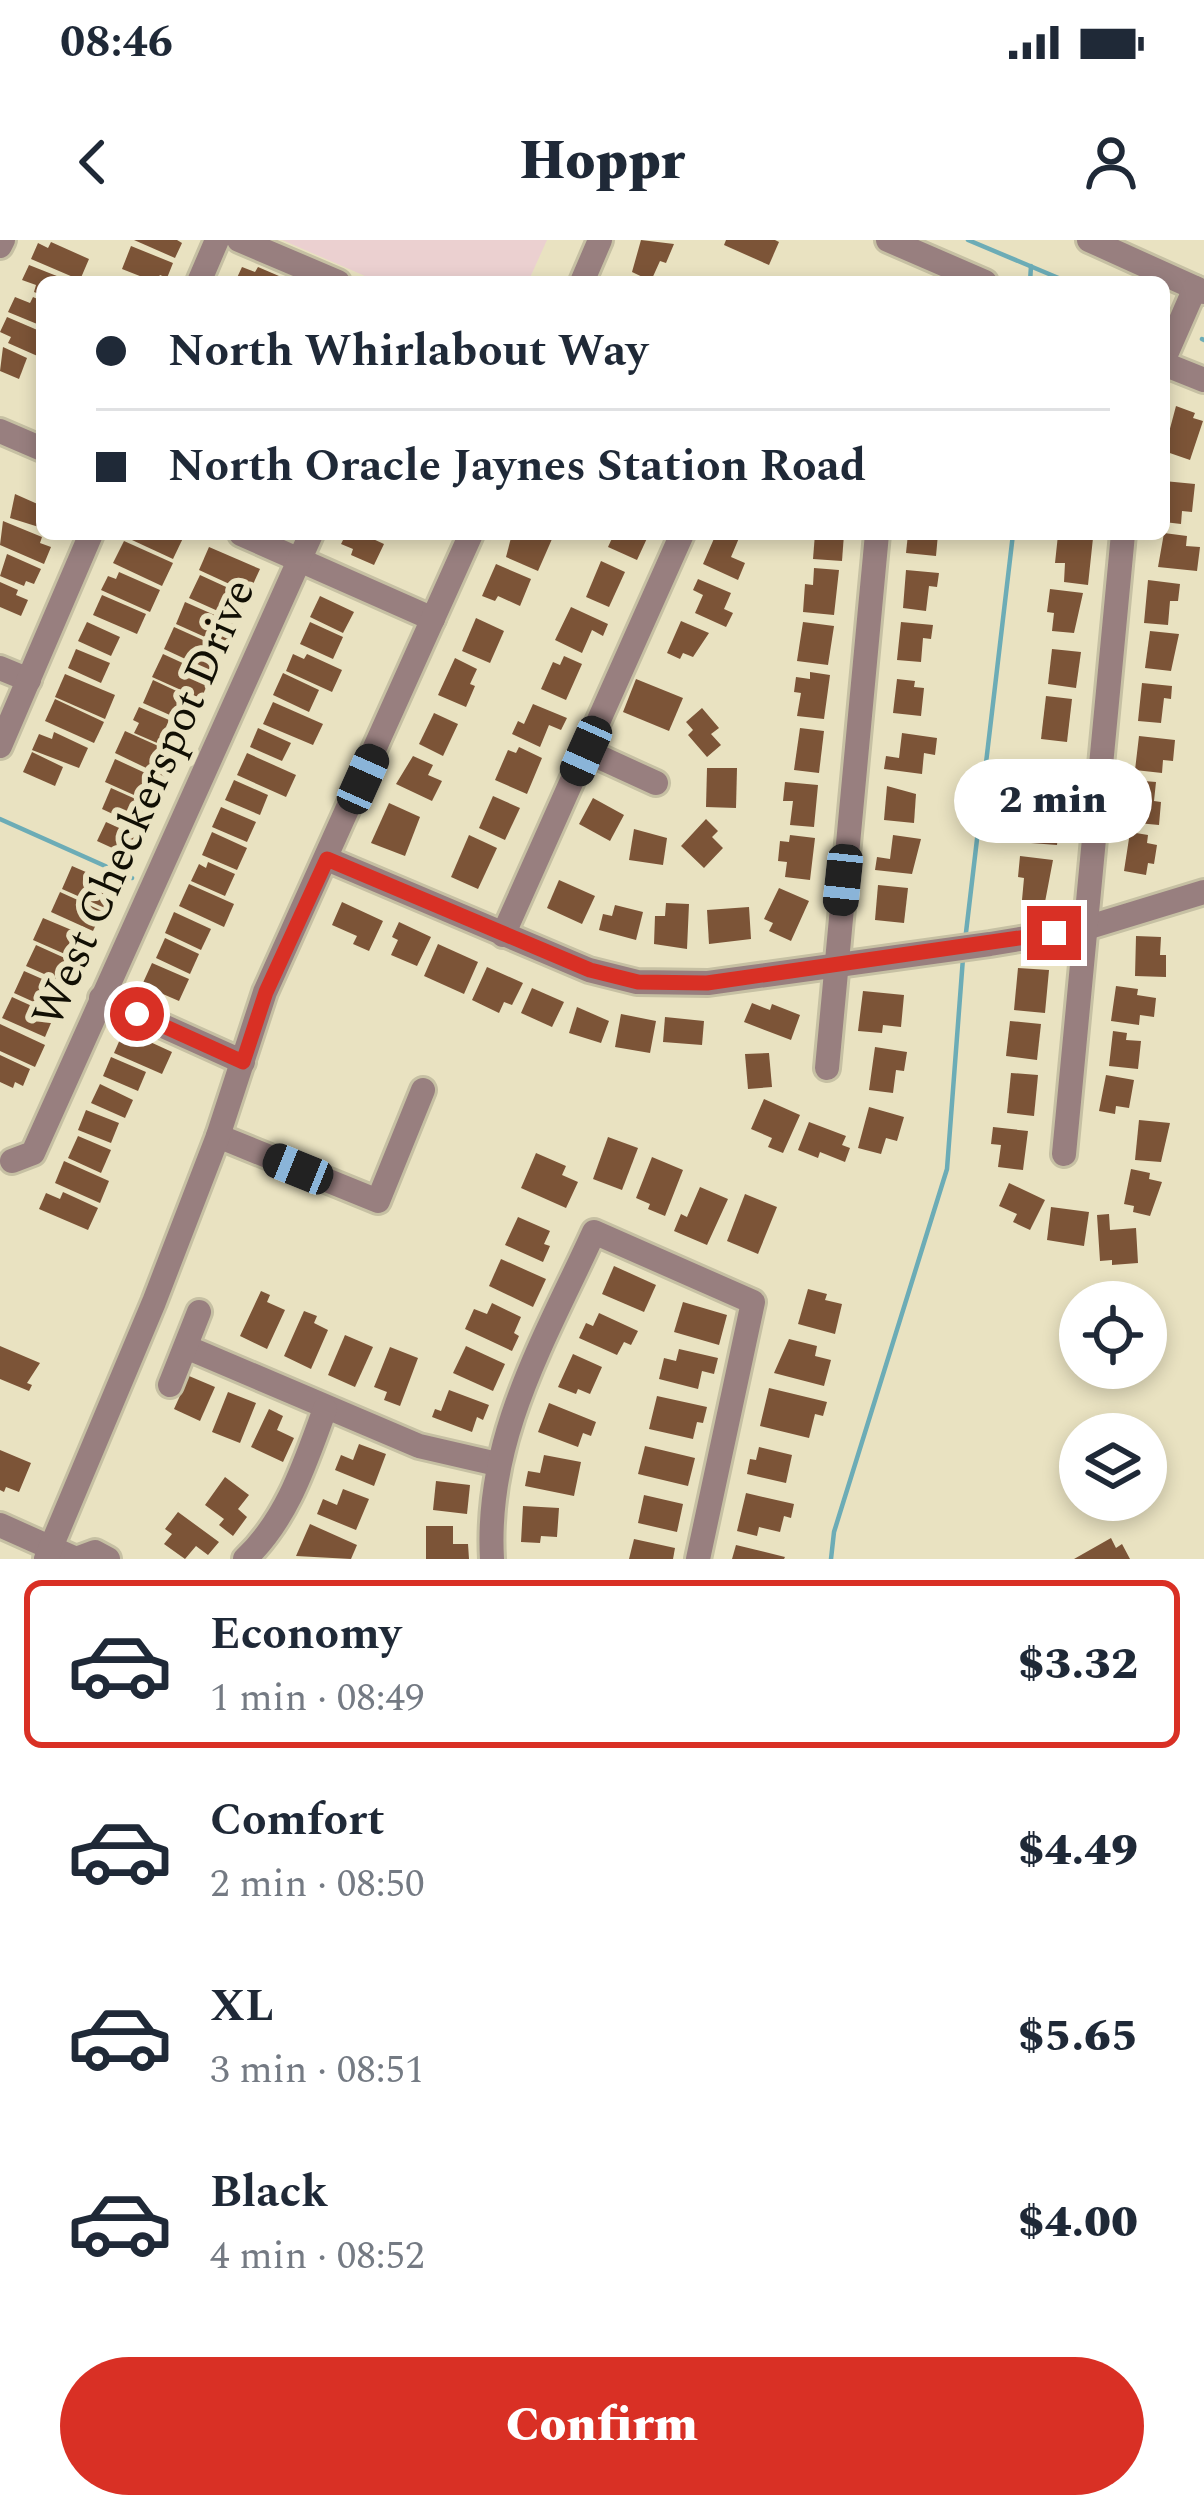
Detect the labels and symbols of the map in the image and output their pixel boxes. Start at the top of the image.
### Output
street label: West Checkerspot Drive [14,568,274,1038]
car [555,711,617,791]
car [332,739,394,819]
callout: 2 min [955,759,1153,843]
car [821,842,865,918]
route end [1027,906,1081,960]
route start [110,987,164,1041]
car [258,1139,338,1199]

